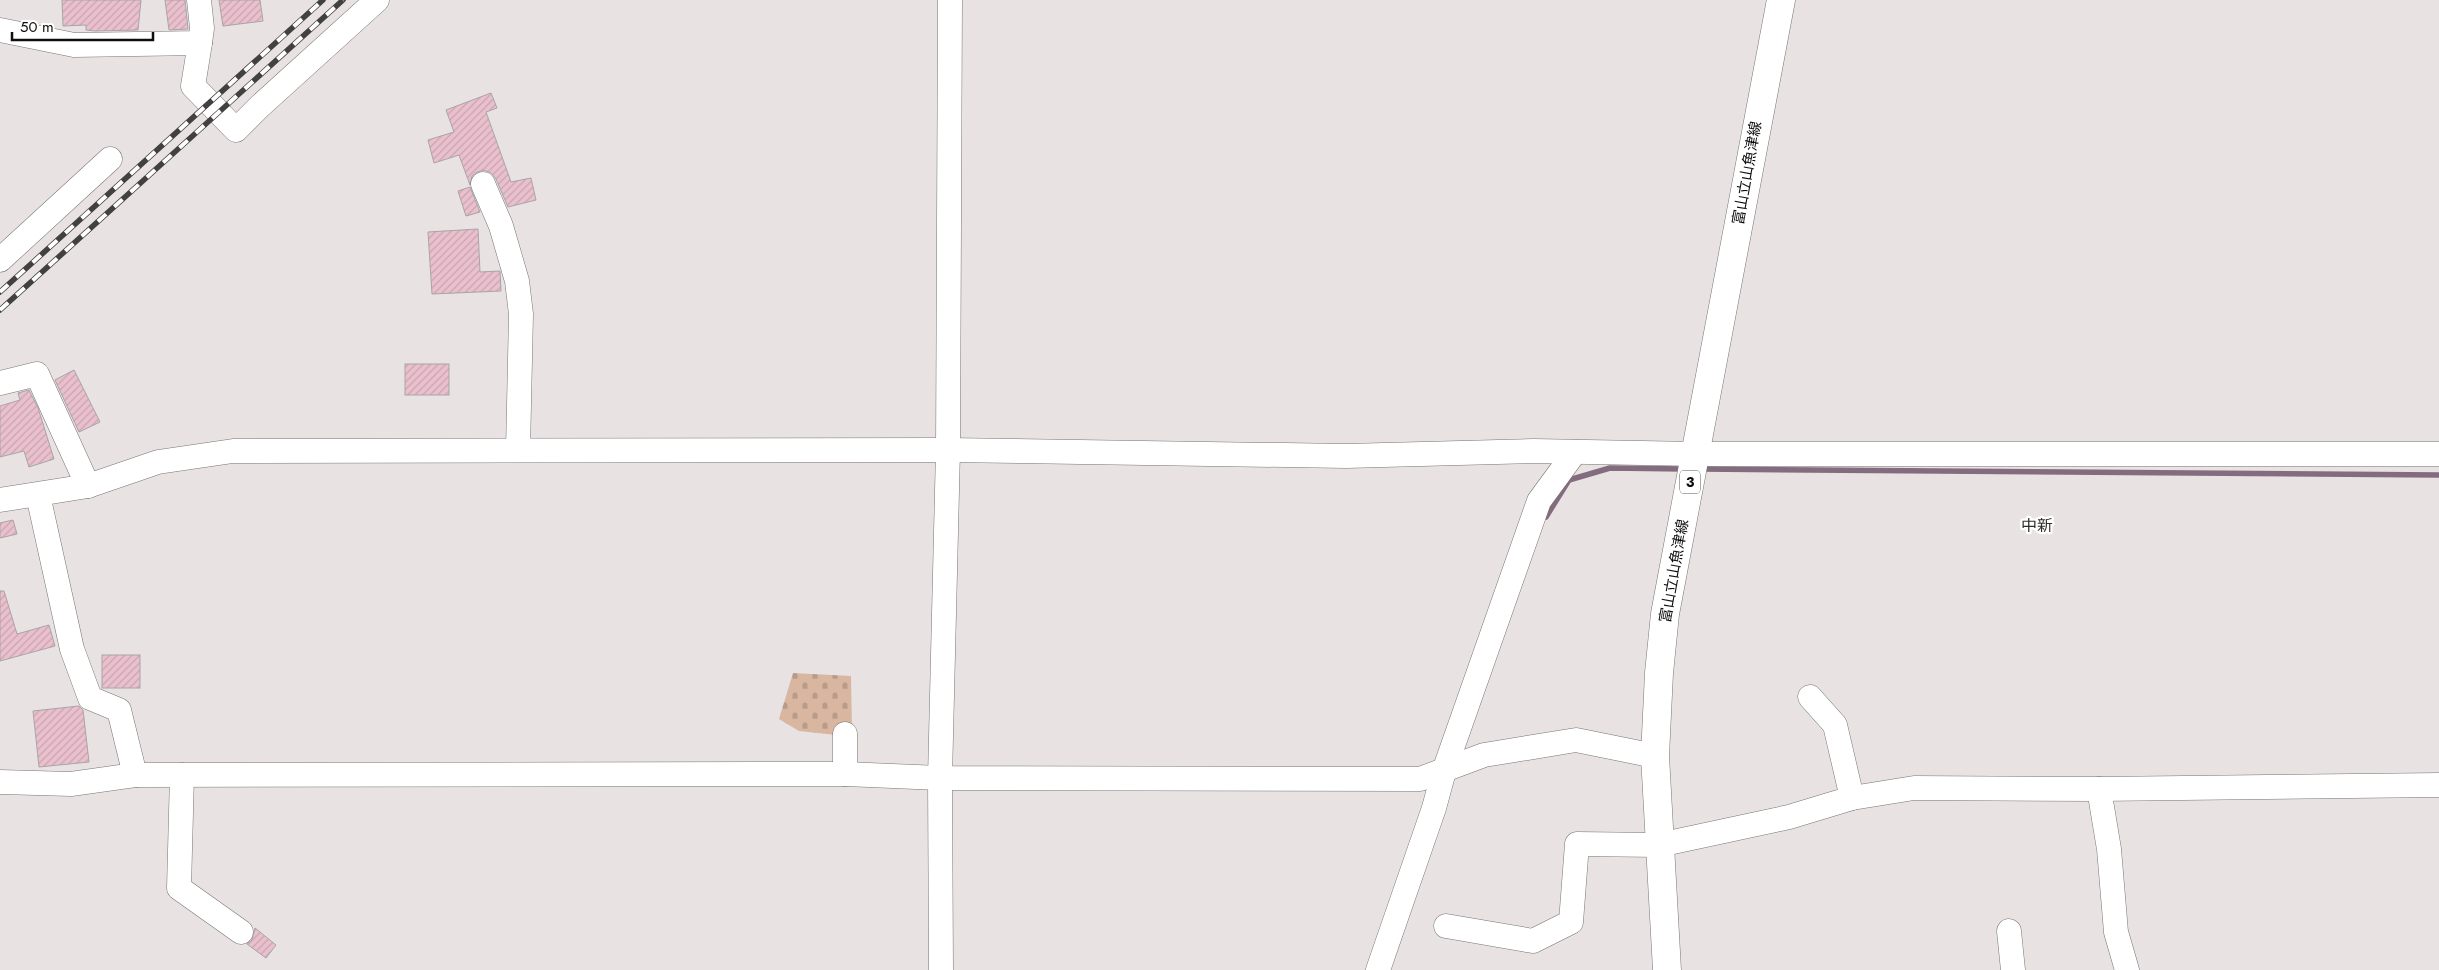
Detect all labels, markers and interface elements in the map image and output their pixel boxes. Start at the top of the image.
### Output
scale bar [12,10,154,42]
text: 50 m [20,16,54,38]
street label: 富山立山魚津線 [1727,119,1767,227]
road number: 3 [1680,471,1700,494]
district label: 中新 [2021,514,2053,537]
street label: 富山立山魚津線 [1654,517,1694,625]

